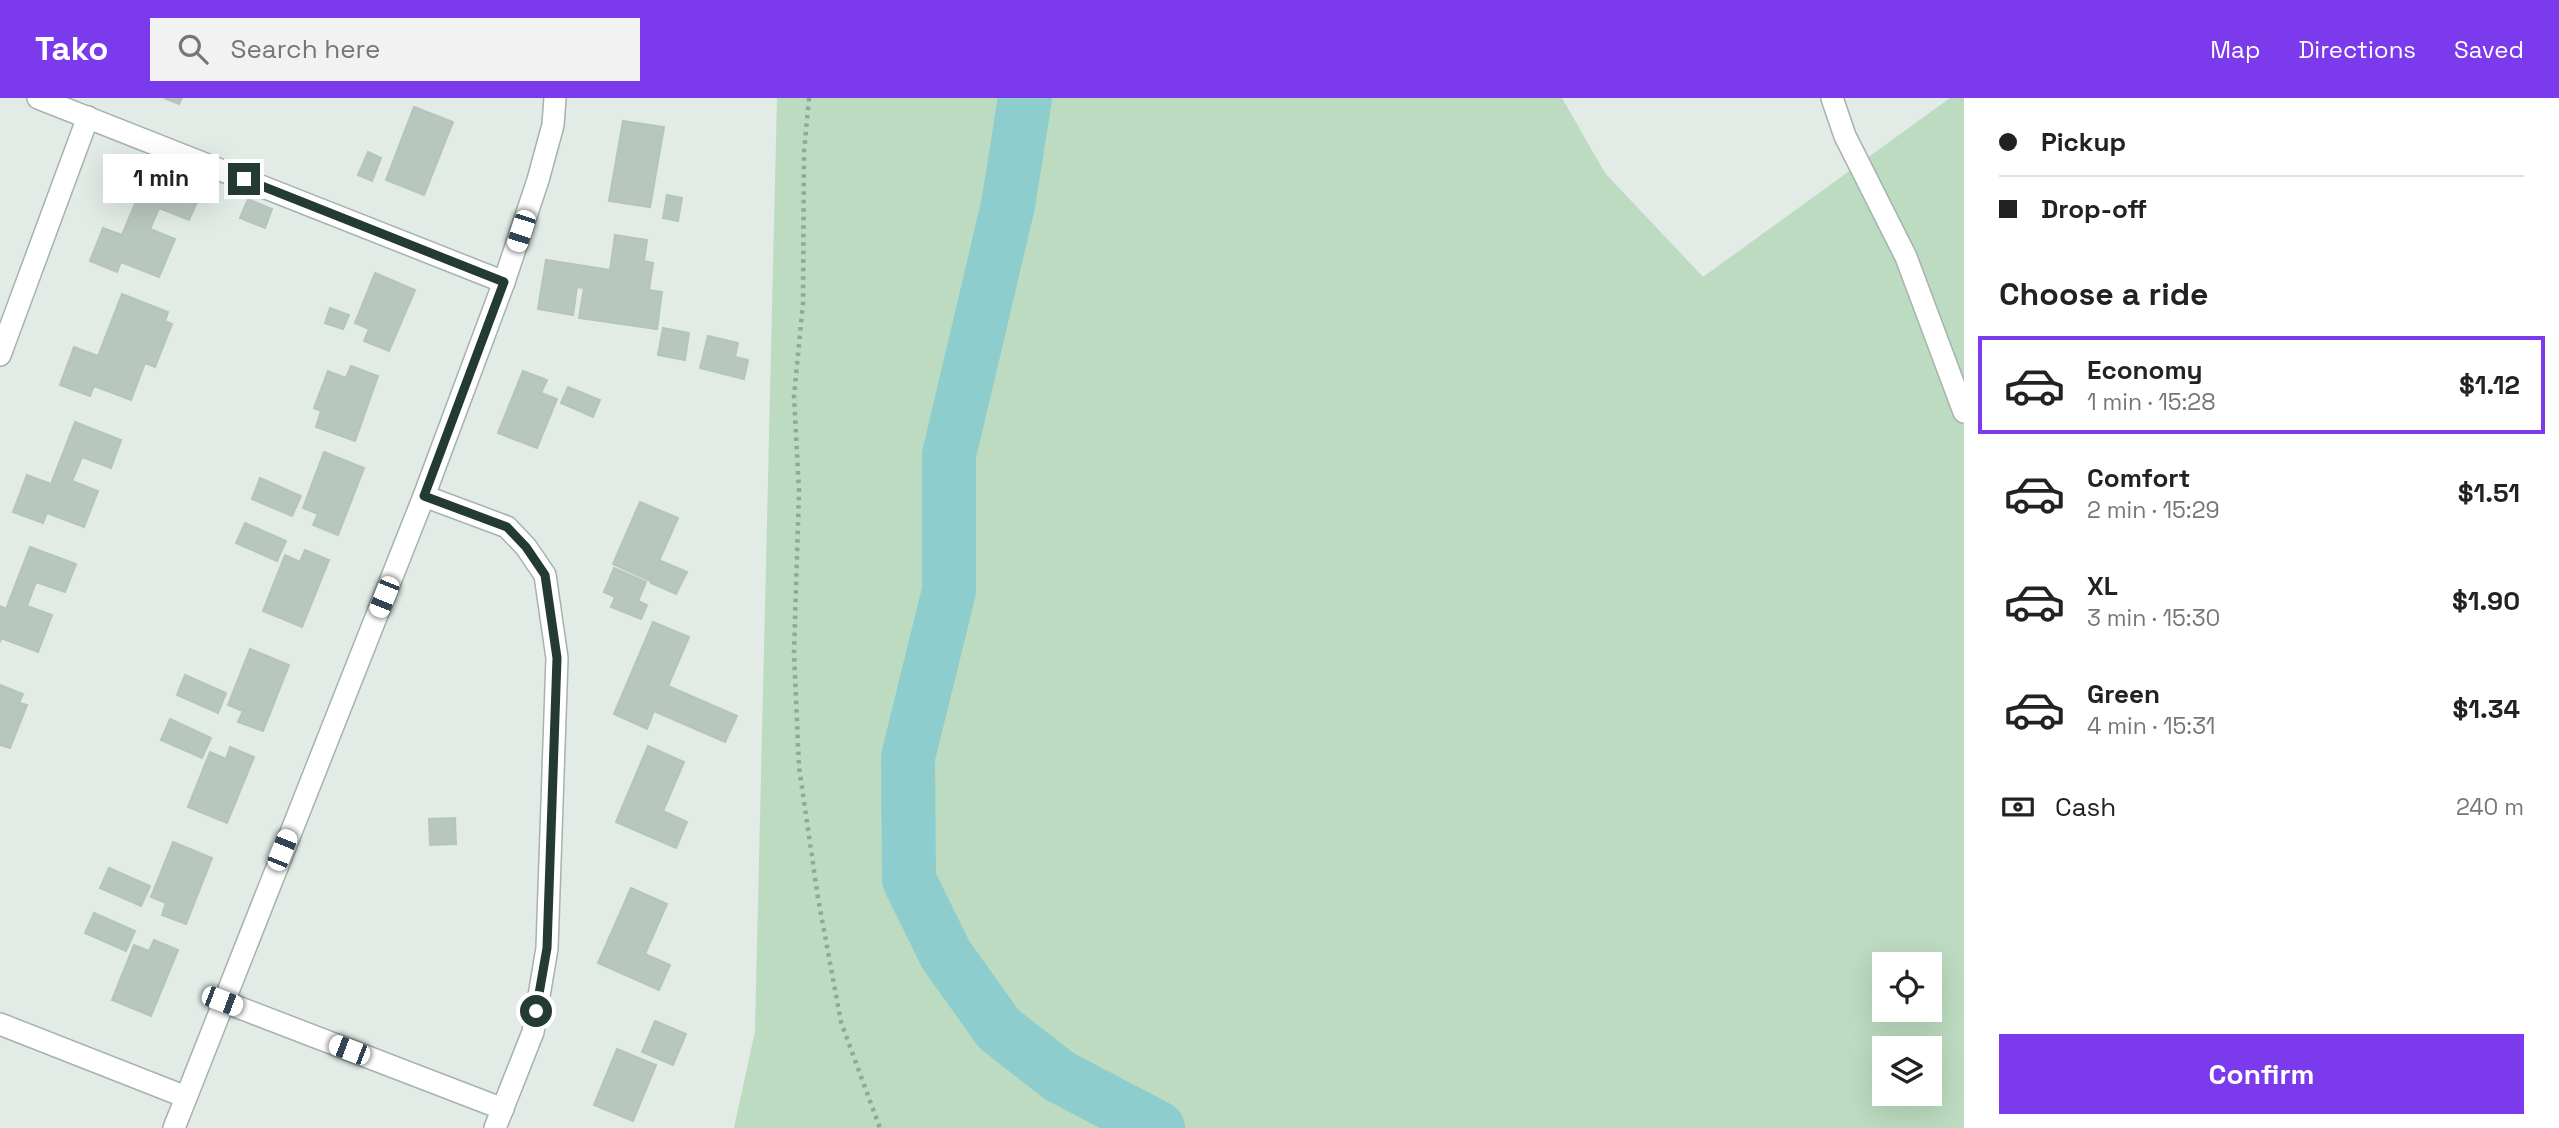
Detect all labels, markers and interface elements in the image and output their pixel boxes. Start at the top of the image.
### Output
search box [150,18,640,81]
text: Tako [35,28,108,70]
icon: search [174,30,212,68]
text: Search here [230,32,380,66]
text: Map [2210,34,2260,65]
text: Directions [2298,34,2416,65]
text: Saved [2454,34,2524,65]
text: Pickup [2041,125,2126,159]
callout: 1 min [104,154,219,204]
text: 1 min [133,163,189,193]
route end [228,163,260,195]
text: Drop-off [2041,192,2147,226]
car [505,208,538,254]
text: Choose a ride [1999,274,2209,314]
text: Economy [2087,353,2203,387]
icon: car [2003,354,2066,417]
text: $1.12 [2459,368,2520,402]
text: 1 min · 15:28 [2087,387,2216,417]
text: Comfort [2087,461,2190,495]
icon: car [2003,462,2066,525]
text: $1.51 [2458,476,2520,510]
text: 2 min · 15:29 [2087,495,2220,525]
text: XL [2087,569,2118,603]
icon: car [2003,570,2066,633]
car [367,574,402,620]
text: $1.90 [2452,584,2520,618]
text: 3 min · 15:30 [2087,603,2220,633]
text: Green [2087,677,2160,711]
icon: car [2003,678,2066,741]
text: $1.34 [2452,692,2520,726]
text: 4 min · 15:31 [2087,711,2215,741]
icon: cash [1999,788,2037,826]
text: Cash [2055,790,2116,824]
text: 240 m [2456,792,2524,822]
car [265,827,300,873]
map controls [1872,952,1942,1106]
button: locate [1872,952,1942,1022]
car [199,984,246,1018]
route start [520,995,552,1027]
car [326,1033,373,1067]
button: Confirm [1999,1034,2524,1114]
button: layers [1872,1036,1942,1106]

